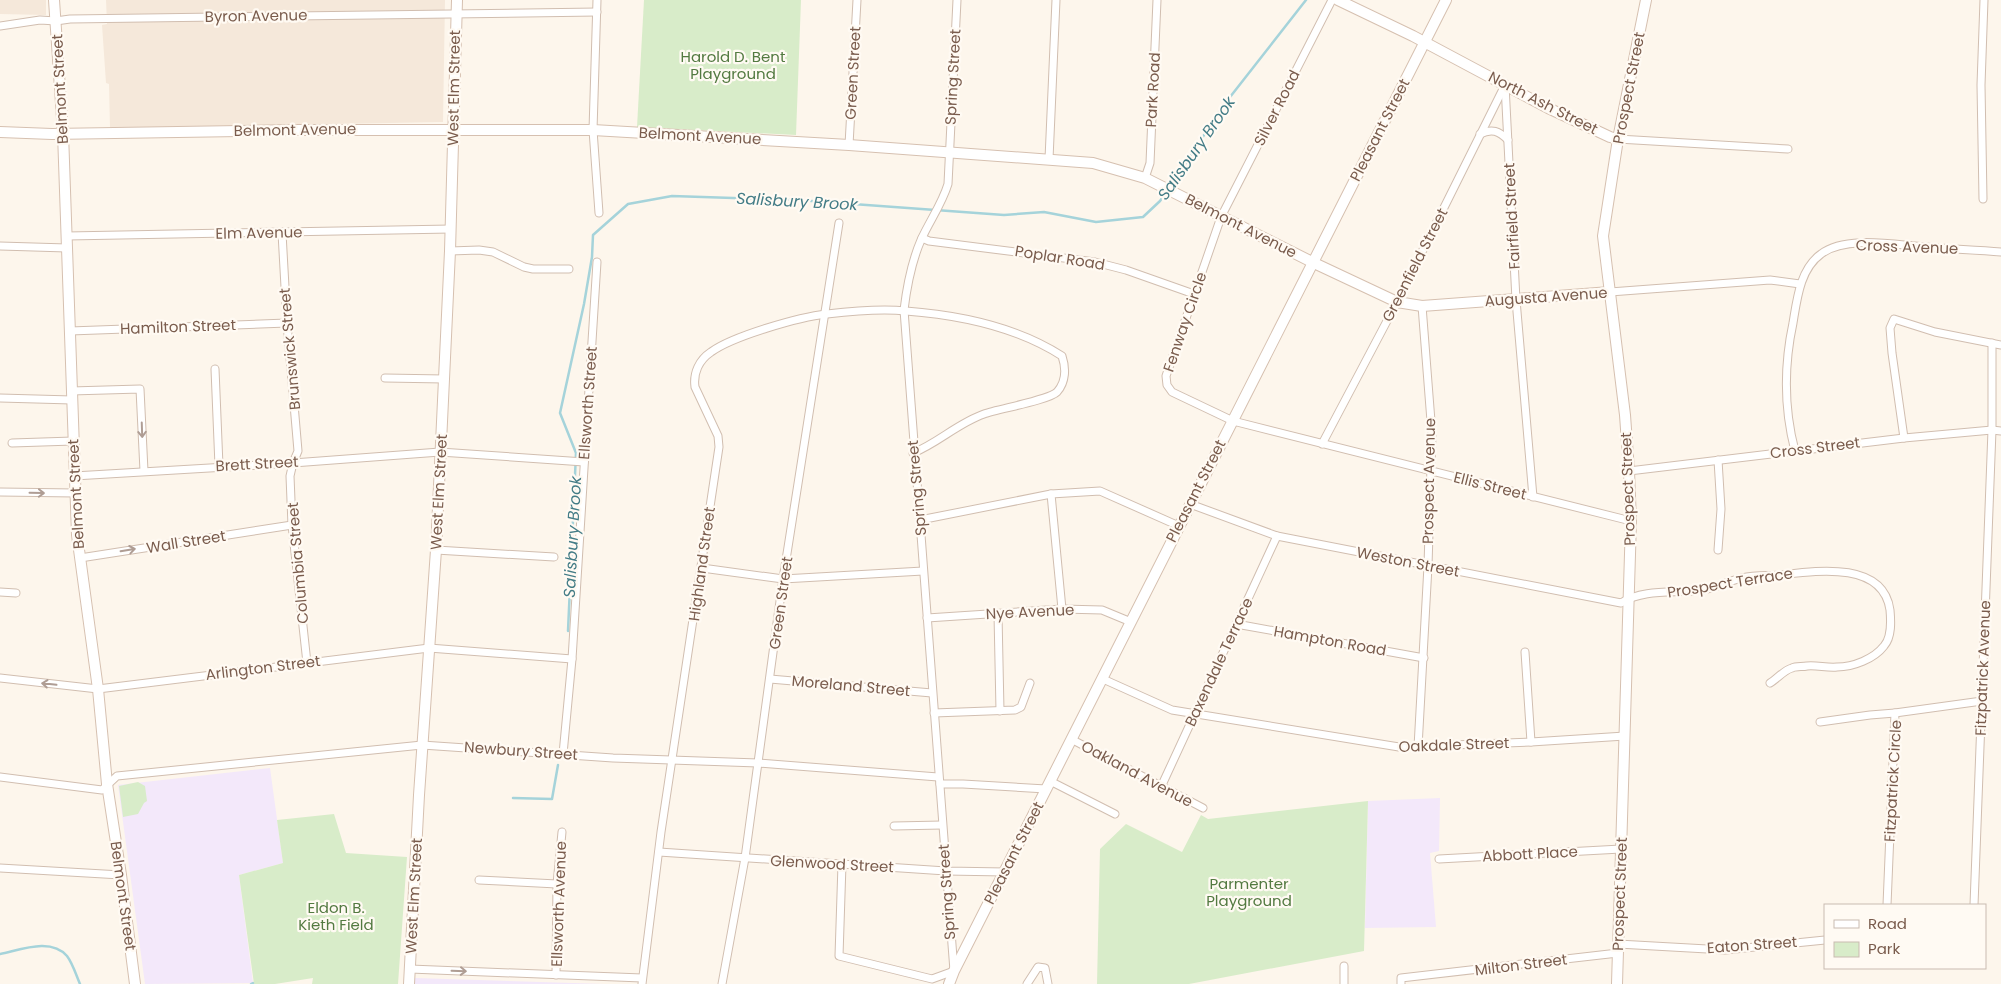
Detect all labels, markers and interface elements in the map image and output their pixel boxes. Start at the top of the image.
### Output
street label: Byron Avenue [204,4,308,27]
street label: Green Street [840,26,865,120]
street label: Spring Street [940,29,965,125]
street label: West Elm Street [442,30,465,146]
street label: Prospect Street [1607,30,1650,146]
street label: Belmont Street [46,33,73,145]
park label: Harold D. Bent Playground [681,46,785,84]
street label: Park Road [1140,52,1165,128]
street label: Silver Road [1248,66,1305,149]
street label: North Ash Street [1485,66,1602,139]
street label: Pleasant Street [1345,75,1415,185]
water label: Salisbury Brook [1152,91,1241,205]
street label: Belmont Avenue [233,118,356,141]
street label: Belmont Avenue [638,122,762,149]
street label: Fairfield Street [1498,162,1525,270]
water label: Salisbury Brook [736,187,859,216]
street label: Belmont Avenue [1182,188,1301,263]
street label: Greenfield Street [1377,204,1452,325]
street label: Elm Avenue [215,221,303,244]
street label: Cross Avenue [1855,234,1959,259]
street label: Poplar Road [1014,240,1107,275]
street label: Fenway Circle [1158,269,1211,375]
street label: Augusta Avenue [1484,282,1608,311]
street label: Brunswick Street [274,287,305,411]
street label: Hamilton Street [120,314,236,339]
street label: Ellsworth Street [573,346,602,460]
street label: Prospect Avenue [1417,418,1440,544]
one-way arrow [137,422,147,438]
street label: Prospect Street [1615,432,1640,546]
street label: Cross Street [1769,432,1861,463]
street label: West Elm Street [425,434,452,550]
street label: Pleasant Street [1161,436,1231,546]
street label: Belmont Street [62,438,89,550]
street label: Spring Street [902,439,931,537]
street label: Brett Street [215,451,299,476]
street label: Ellis Street [1451,466,1529,505]
water label: Salisbury Brook [558,475,587,598]
one-way arrow [29,488,45,498]
street label: Columbia Street [282,501,313,625]
street label: Highland Street [683,505,720,622]
street label: Wall Street [145,525,227,558]
street label: Weston Street [1355,541,1461,582]
one-way arrow [120,545,136,555]
street label: Green Street [764,555,797,651]
street label: Prospect Terrace [1666,562,1794,603]
street label: Baxendale Terrace [1179,594,1258,730]
street label: Nye Avenue [985,599,1075,624]
street label: Fitzpatrick Avenue [1970,600,1995,736]
street label: Hampton Road [1272,620,1388,661]
street label: Arlington Street [204,650,321,685]
street label: Moreland Street [791,670,911,701]
one-way arrow [41,679,57,689]
street label: Fitzpatrick Circle [1879,719,1906,843]
street label: Oakdale Street [1398,732,1510,757]
street label: Oakland Avenue [1078,735,1197,812]
street label: Newbury Street [464,736,579,765]
street label: Pleasant Street [979,798,1049,908]
street label: Prospect Street [1607,837,1632,951]
street label: West Elm Street [400,838,427,954]
street label: Belmont Street [105,840,142,952]
street label: Ellsworth Avenue [546,841,571,967]
street label: Abbott Place [1482,841,1578,866]
street label: Spring Street [933,843,960,941]
street label: Glenwood Street [770,850,894,877]
park label: Parmenter Playground [1206,873,1292,911]
park label: Eldon B. Kieth Field [298,897,374,935]
legend [1824,904,1986,969]
text: Road [1868,913,1907,934]
street label: Eaton Street [1706,931,1798,958]
text: Park [1868,938,1900,959]
street label: Milton Street [1474,948,1568,981]
one-way arrow [450,966,466,975]

